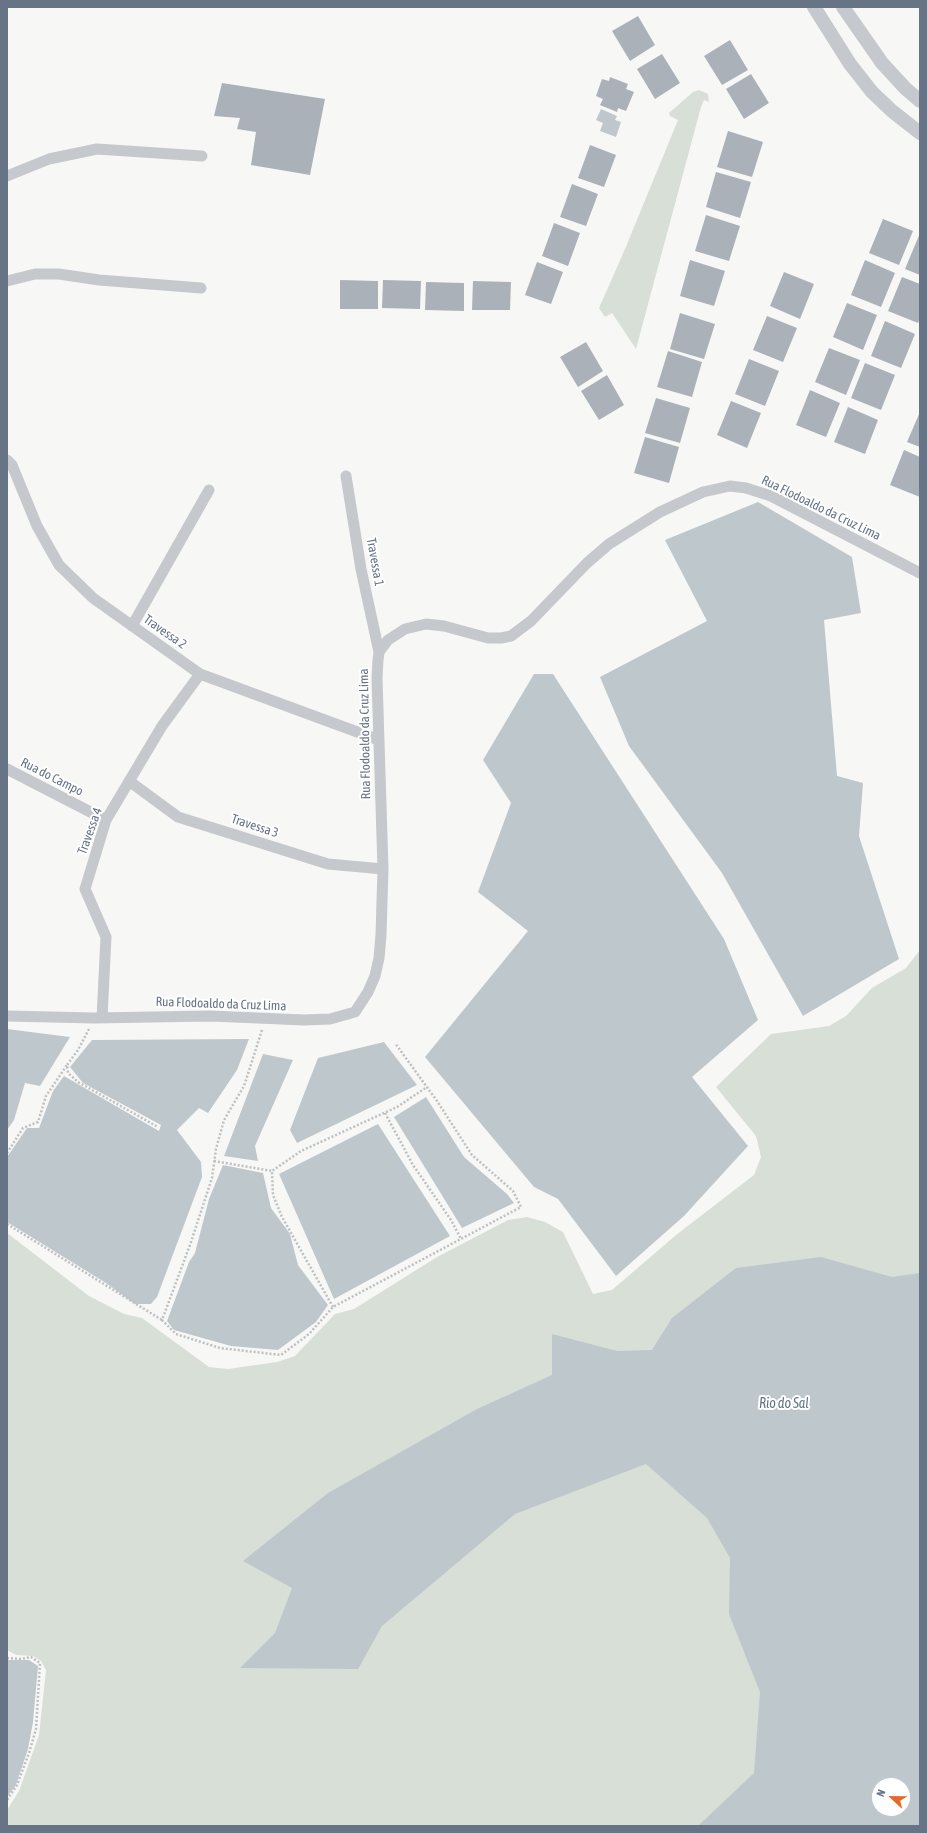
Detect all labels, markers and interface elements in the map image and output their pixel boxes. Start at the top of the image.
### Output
street label: Rua Flodoaldo da Cruz Lima [759,472,883,544]
street label: Travessa 1 [363,537,387,587]
street label: Travessa 2 [141,612,189,652]
street label: Rua Flodoaldo da Cruz Lima [356,668,374,800]
street label: Rua do Campo [18,755,86,799]
street label: Travessa 4 [74,805,106,857]
street label: Travessa 3 [229,811,281,841]
street label: Rua Flodoaldo da Cruz Lima [155,994,287,1014]
water label: Rio do Sal [759,1396,809,1412]
north arrow [871,1777,911,1817]
text: N [874,1788,888,1798]

